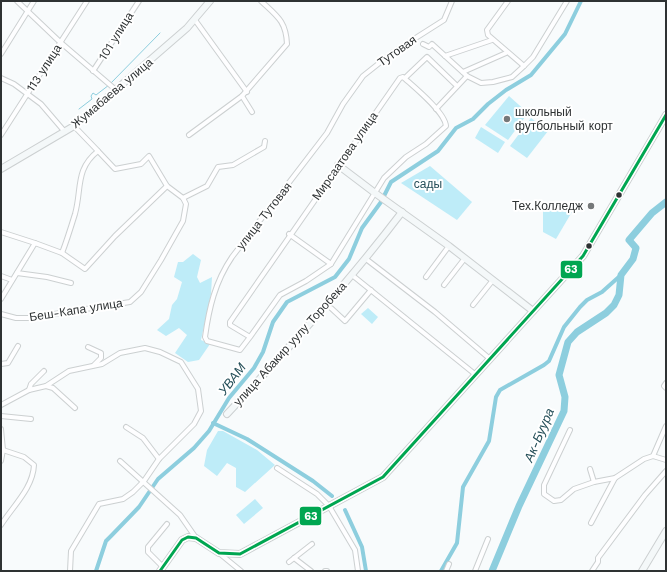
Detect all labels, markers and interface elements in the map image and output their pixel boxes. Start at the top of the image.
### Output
street label: 101 улица [96,9,136,63]
street label: Тутовая [375,33,419,69]
street label: 113 улица [24,42,65,94]
street label: Жумабаева улица [69,55,156,131]
place label: школьный футбольный корт [515,105,613,133]
street label: Мирсаатова улица [309,109,381,203]
marker: школьный футбольный корт [502,114,512,124]
park label: сады [414,177,442,191]
street label: улица Тутовая [233,180,295,252]
unlabelled marker [614,190,624,200]
place label: Тех.Колледж [512,199,583,213]
marker: Тех.Колледж [586,201,596,211]
unlabelled marker [584,241,594,251]
line badge: 63 [560,260,583,279]
text: 63 [564,263,578,276]
street label: улица Абакир уулу Торобека [231,279,350,409]
street label: Беш-Капа улица [28,296,124,324]
water label: УВАМ [215,360,249,399]
water label: Ак-Буура [521,406,557,465]
line badge: 63 [299,506,322,526]
text: 63 [304,510,318,523]

